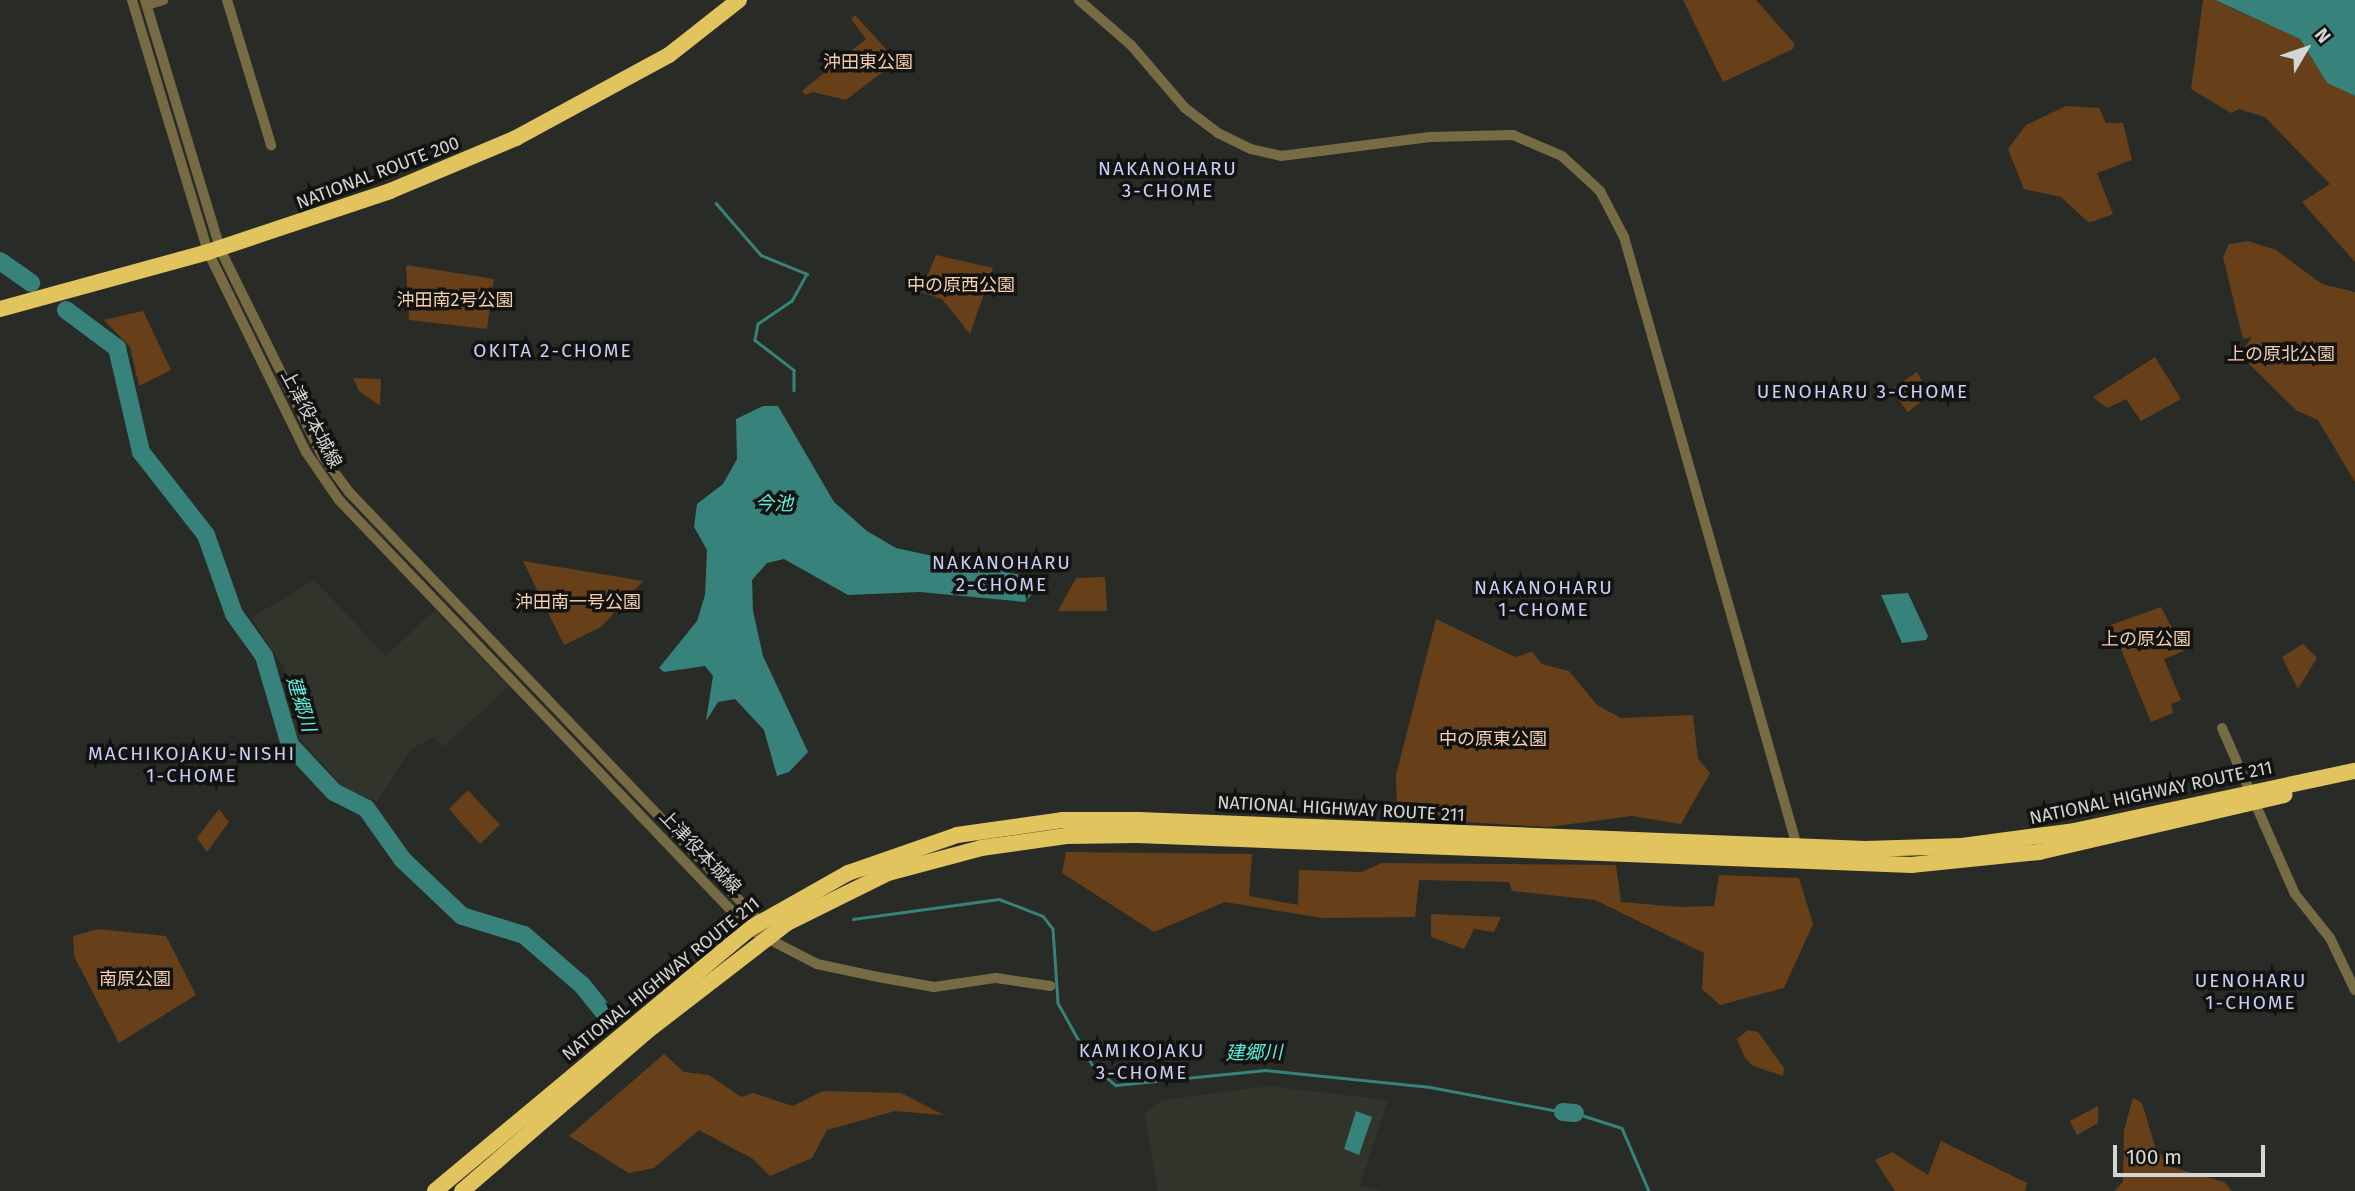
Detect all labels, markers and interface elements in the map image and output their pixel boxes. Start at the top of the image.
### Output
north arrow [2271,14,2341,84]
text: N [2310,23,2336,48]
park label: 沖田東公園 [823,51,913,73]
street label: NATIONAL ROUTE 200 [293,132,463,214]
district label: NAKANOHARU 3-CHOME [1099,158,1237,202]
park label: 中の原西公園 [907,274,1015,296]
park label: 沖田南2号公園 [397,289,513,311]
district label: OKITA 2-CHOME [475,340,631,362]
park label: 上の原北公園 [2227,343,2335,365]
street label: 上津役本城線 [276,366,346,472]
district label: UENOHARU 3-CHOME [1759,381,1967,403]
water label: 今池 [755,493,793,515]
district label: NAKANOHARU 2-CHOME [933,552,1071,596]
district label: NAKANOHARU 1-CHOME [1475,577,1613,621]
park label: 沖田南一号公園 [515,591,641,613]
park label: 上の原公園 [2101,628,2191,650]
water label: 建郷川 [282,673,320,735]
park label: 中の原東公園 [1439,728,1547,750]
district label: MACHIKOJAKU-NISHI 1-CHOME [90,743,294,787]
street label: NATIONAL HIGHWAY ROUTE 211 [2028,757,2274,829]
street label: NATIONAL HIGHWAY ROUTE 211 [1217,792,1465,826]
street label: 上津役本城線 [655,806,745,898]
street label: NATIONAL HIGHWAY ROUTE 211 [558,893,764,1065]
park label: 南原公園 [99,968,171,990]
district label: UENOHARU 1-CHOME [2196,970,2306,1014]
district label: KAMIKOJAKU 3-CHOME [1080,1040,1204,1084]
water label: 建郷川 [1225,1041,1283,1065]
scale bar [2117,1132,2269,1176]
text: 100 m [2126,1144,2182,1170]

